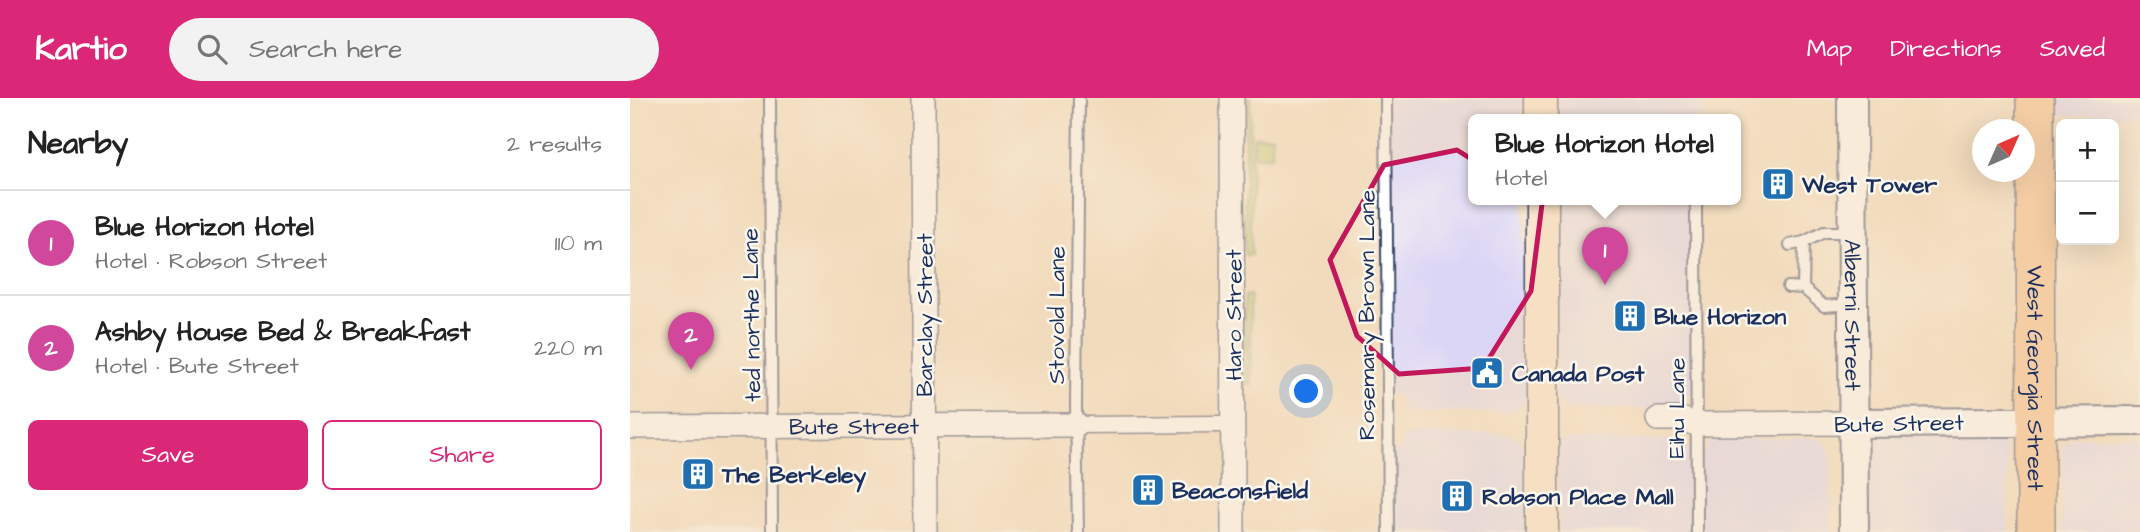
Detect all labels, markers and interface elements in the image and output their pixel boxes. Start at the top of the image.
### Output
search box [169,18,659,81]
text: Kartio [35,26,127,72]
icon: search [193,30,231,68]
text: Search here [249,31,402,67]
text: Map [1807,32,1852,66]
text: Directions [1890,32,2002,66]
text: Saved [2040,32,2105,66]
popup [1468,114,1741,205]
north arrow [1972,119,2035,182]
map controls [2056,119,2119,245]
button: + [2056,119,2119,182]
text: Nearby [28,123,128,165]
text: Blue Horizon Hotel [1495,126,1714,162]
text: 2 results [507,128,602,160]
text: Hotel [1495,162,1547,194]
building icon: West Tower [1759,165,1797,203]
place label: West Tower [1801,169,1937,201]
button: − [2056,182,2119,245]
street label: Rosemary Brown Lane [1351,190,1384,440]
text: Blue Horizon Hotel [95,209,314,245]
text: 1 [50,227,52,259]
text: 110 m [554,227,602,259]
pin: 1 [1582,227,1628,285]
street label: ted northe Lane [734,228,770,402]
street label: Barclay Street [909,233,942,397]
street label: Alberni Street [1836,239,1868,392]
text: Hotel · Robson Street [95,245,327,277]
street label: Stovold Lane [1041,246,1073,384]
street label: Haro Street [1218,249,1250,381]
street label: West Georgia Street [2018,265,2051,491]
building icon: Blue Horizon [1611,297,1649,335]
place label: Blue Horizon [1654,301,1787,333]
pin: 2 [668,312,714,370]
text: Ashby House Bed & Breakfast [95,314,470,350]
text: 2 [44,332,58,364]
text: 220 m [534,332,602,364]
text: Hotel · Bute Street [95,350,299,382]
public building icon: Canada Post [1468,354,1506,392]
place label: Canada Post [1512,358,1645,390]
street label: Eihu Lane [1661,358,1693,458]
your location [1289,374,1323,408]
street label: Bute Street [1834,407,1965,441]
street label: Bute Street [789,411,920,443]
button: Save [28,420,308,490]
button: Share [322,420,602,490]
building icon: The Berkeley [679,455,717,493]
place label: The Berkeley [721,459,866,493]
building icon: Beaconsfield [1129,471,1167,509]
place label: Beaconsfield [1172,475,1308,507]
building icon: Robson Place Mall [1438,477,1476,515]
place label: Robson Place Mall [1482,481,1674,513]

